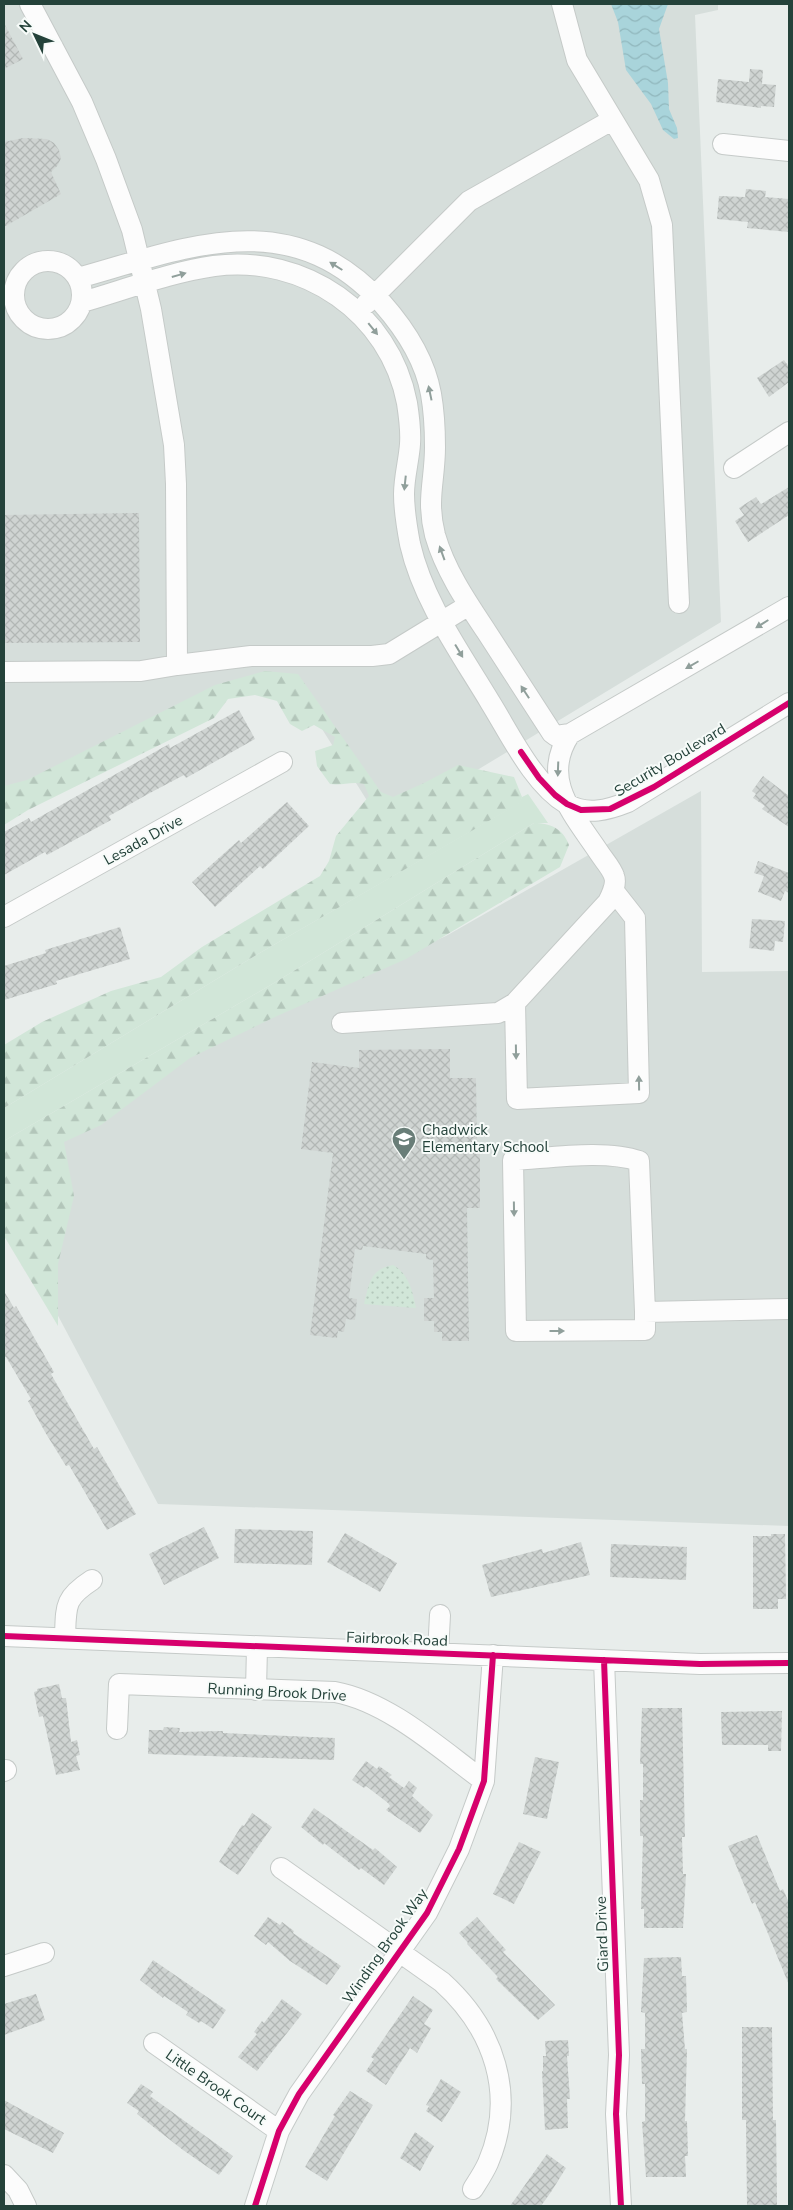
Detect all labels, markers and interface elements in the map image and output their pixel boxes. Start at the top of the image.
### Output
north arrow [10,10,60,60]
text: N [15,16,36,37]
one-way arrow [330,261,343,270]
one-way arrow [172,270,187,278]
one-way arrow [368,322,379,335]
one-way arrow [426,385,434,400]
one-way arrow [401,475,409,491]
one-way arrow [438,545,446,560]
one-way arrow [755,620,768,629]
one-way arrow [455,644,464,657]
one-way arrow [685,661,698,670]
one-way arrow [520,685,530,699]
street label: Security Boulevard [610,719,730,801]
one-way arrow [553,761,561,777]
street label: Lesada Drive [100,810,186,870]
one-way arrow [512,1044,520,1060]
one-way arrow [635,1075,643,1091]
place label: Chadwick Elementary School [422,1120,549,1157]
school or university icon: Chadwick Elementary School [391,1126,417,1160]
one-way arrow [510,1201,518,1217]
one-way arrow [549,1327,565,1335]
street label: Fairbrook Road [346,1627,448,1651]
street label: Running Brook Drive [207,1678,347,1706]
street label: Winding Brook Way [338,1884,433,2008]
street label: Giard Drive [591,1896,613,1972]
street label: Little Brook Court [162,2045,271,2130]

